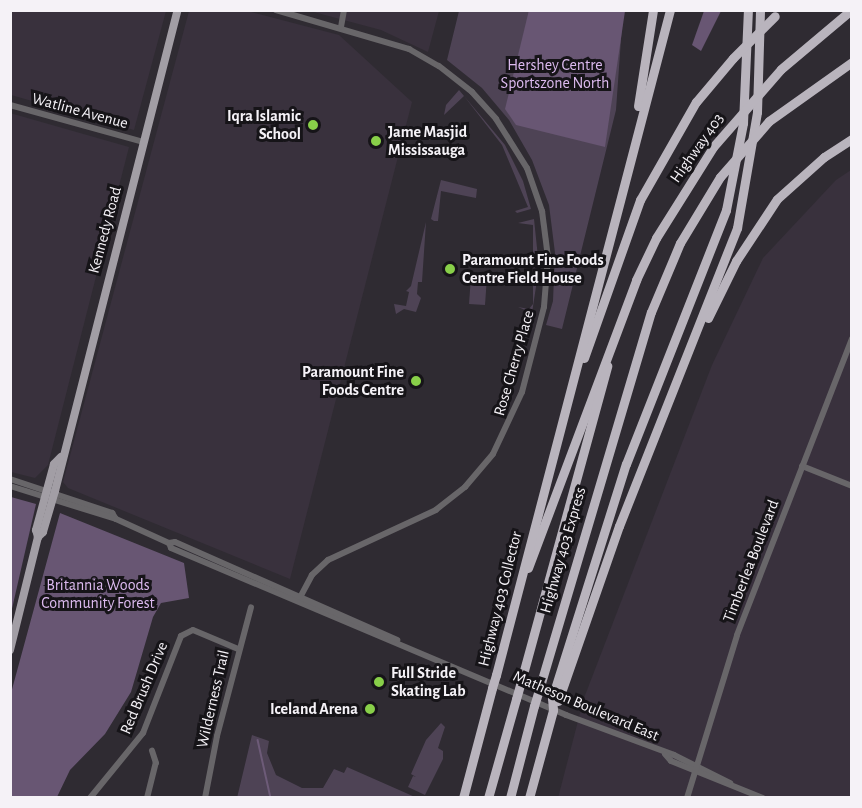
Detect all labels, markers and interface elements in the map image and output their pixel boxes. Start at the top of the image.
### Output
park label: Hershey Centre Sportszone North [501,55,609,93]
street label: Watline Avenue [30,89,130,133]
place label: Iqra Islamic School [227,106,301,144]
street label: Highway 403 [666,110,728,186]
marker: Iqra Islamic School [306,118,320,132]
place label: Jame Masjid Mississauga [388,122,467,160]
marker: Jame Masjid Mississauga [369,134,383,148]
street label: Kennedy Road [84,185,126,275]
place label: Paramount Fine Foods Centre Field House [462,250,604,288]
marker: Paramount Fine Foods Centre Field House [443,262,457,276]
street label: Rose Cherry Place [490,308,538,418]
place label: Paramount Fine Foods Centre [302,362,404,400]
marker: Paramount Fine Foods Centre [409,374,423,388]
street label: Highway 403 Express [536,485,590,615]
street label: Timberlea Boulevard [719,497,783,625]
street label: Highway 403 Collector [474,530,526,668]
park label: Britannia Woods Community Forest [41,575,155,613]
street label: Red Brush Drive [116,639,172,737]
street label: Wilderness Trail [192,648,234,750]
place label: Full Stride Skating Lab [391,663,466,701]
street label: Matheson Boulevard East [510,667,662,745]
marker: Full Stride Skating Lab [372,675,386,689]
place label: Iceland Arena [270,699,358,719]
marker: Iceland Arena [363,702,377,716]

